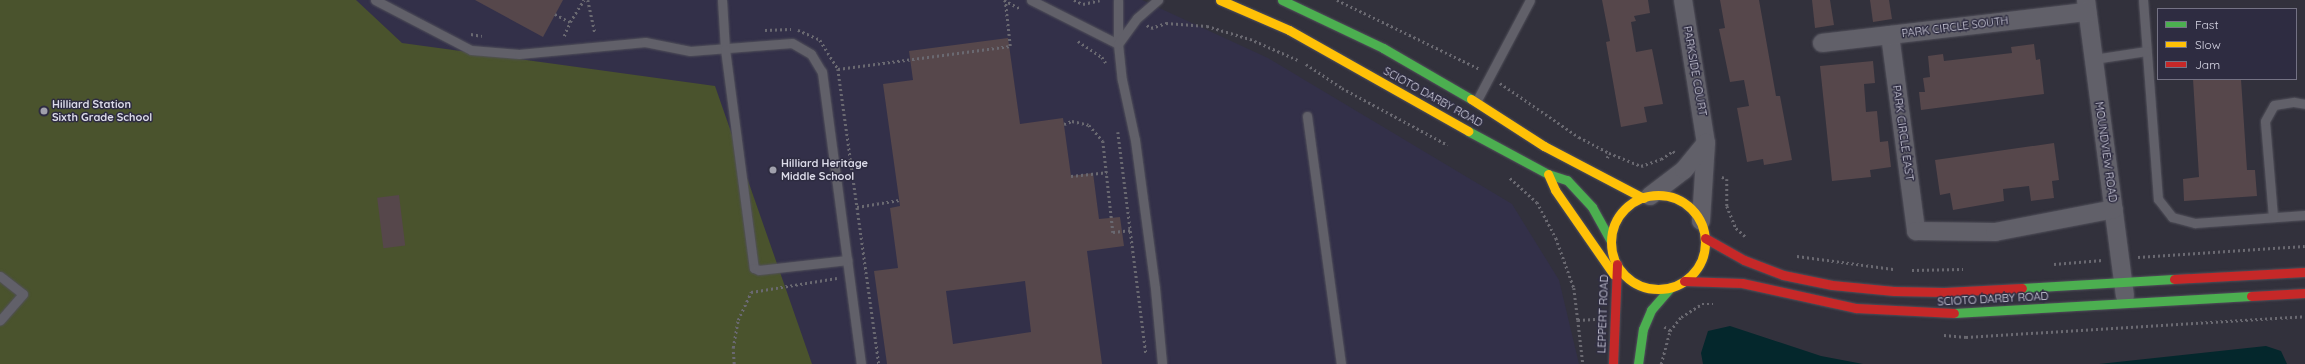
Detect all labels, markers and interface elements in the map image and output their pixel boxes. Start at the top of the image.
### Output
legend [2157,8,2297,80]
street label: PARK CIRCLE SOUTH [1901,14,2009,40]
text: Fast [2195,17,2219,32]
street label: PARKSIDE COURT [1681,25,1709,117]
text: Slow [2195,37,2221,52]
text: Jam [2195,57,2220,72]
street label: SCIOTO DARBY ROAD [1381,64,1485,130]
street label: PARK CIRCLE EAST [1890,84,1916,182]
place label: Hilliard Station Sixth Grade School [52,98,152,124]
street label: MOUNDVIEW ROAD [2092,101,2120,203]
marker: Hilliard Station Sixth Grade School [39,106,49,116]
place label: Hilliard Heritage Middle School [781,157,868,183]
marker: Hilliard Heritage Middle School [768,165,778,175]
street label: LEPPERT ROAD [1595,274,1611,354]
street label: SCIOTO DARBY ROAD [1937,289,2049,309]

